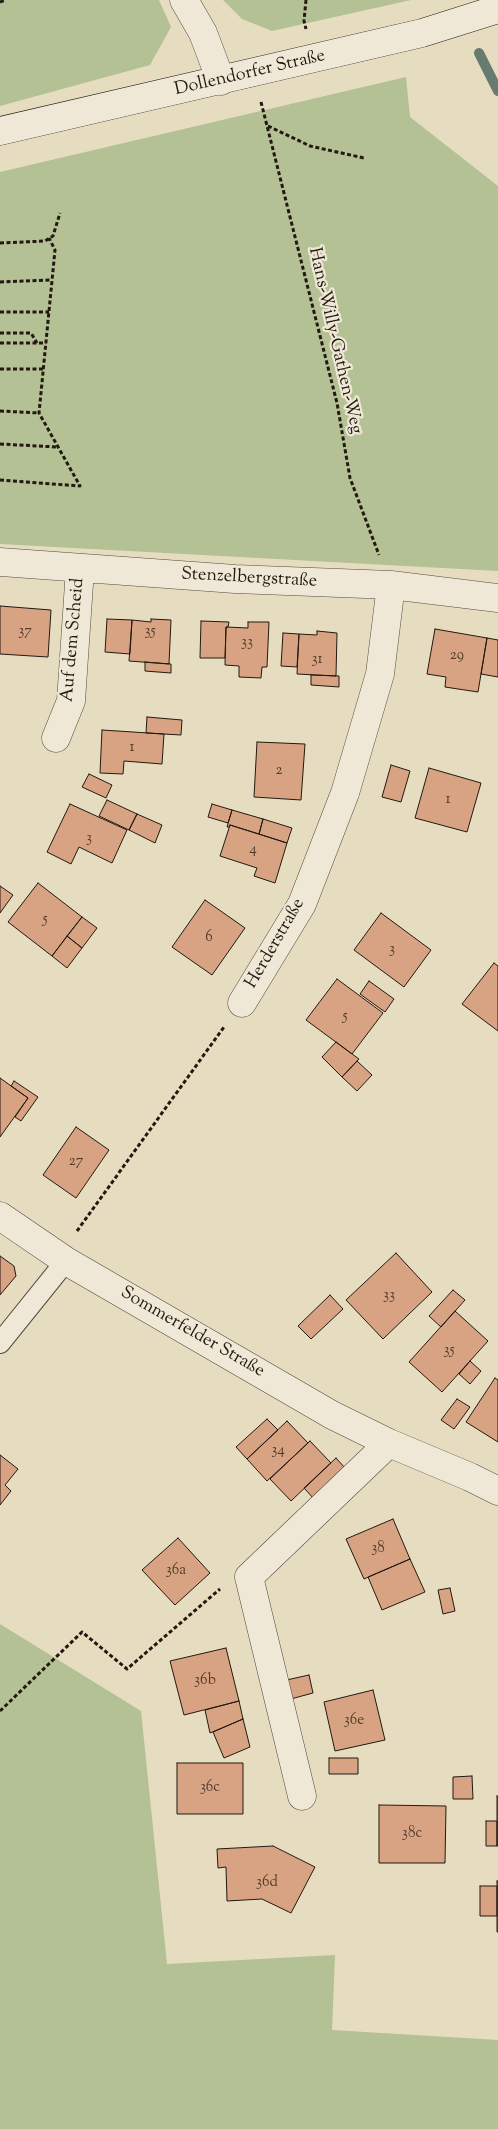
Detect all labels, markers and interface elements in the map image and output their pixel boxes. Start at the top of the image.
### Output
street label: Dollendorfer Straße [173,46,327,102]
street label: Hans-Willy-Gathen-Weg [302,246,366,436]
street label: Stenzelbergstraße [180,565,318,593]
street label: Auf dem Scheid [58,577,90,703]
house number: 37 [18,623,32,641]
house number: 35 [144,623,156,641]
house number: 33 [241,634,253,652]
house number: 29 [450,647,464,665]
house number: 31 [311,651,323,669]
house number: 1 [129,739,135,757]
house number: 2 [275,762,283,780]
house number: 1 [445,791,451,809]
house number: 3 [86,830,92,848]
house number: 4 [249,841,257,859]
street label: Herderstraße [241,895,311,993]
house number: 5 [42,911,48,929]
house number: 6 [205,929,213,947]
house number: 3 [389,941,395,959]
house number: 5 [342,1008,348,1026]
house number: 27 [69,1153,83,1171]
street label: Sommerfelder Straße [116,1283,268,1383]
house number: 33 [383,1287,395,1305]
house number: 35 [443,1342,455,1360]
house number: 34 [271,1442,285,1460]
house number: 38 [371,1540,385,1558]
house number: 36a [166,1562,186,1580]
house number: 36b [194,1672,216,1690]
house number: 36e [344,1712,364,1730]
house number: 36c [200,1779,220,1797]
house number: 38c [402,1825,422,1843]
house number: 36d [256,1874,278,1892]

